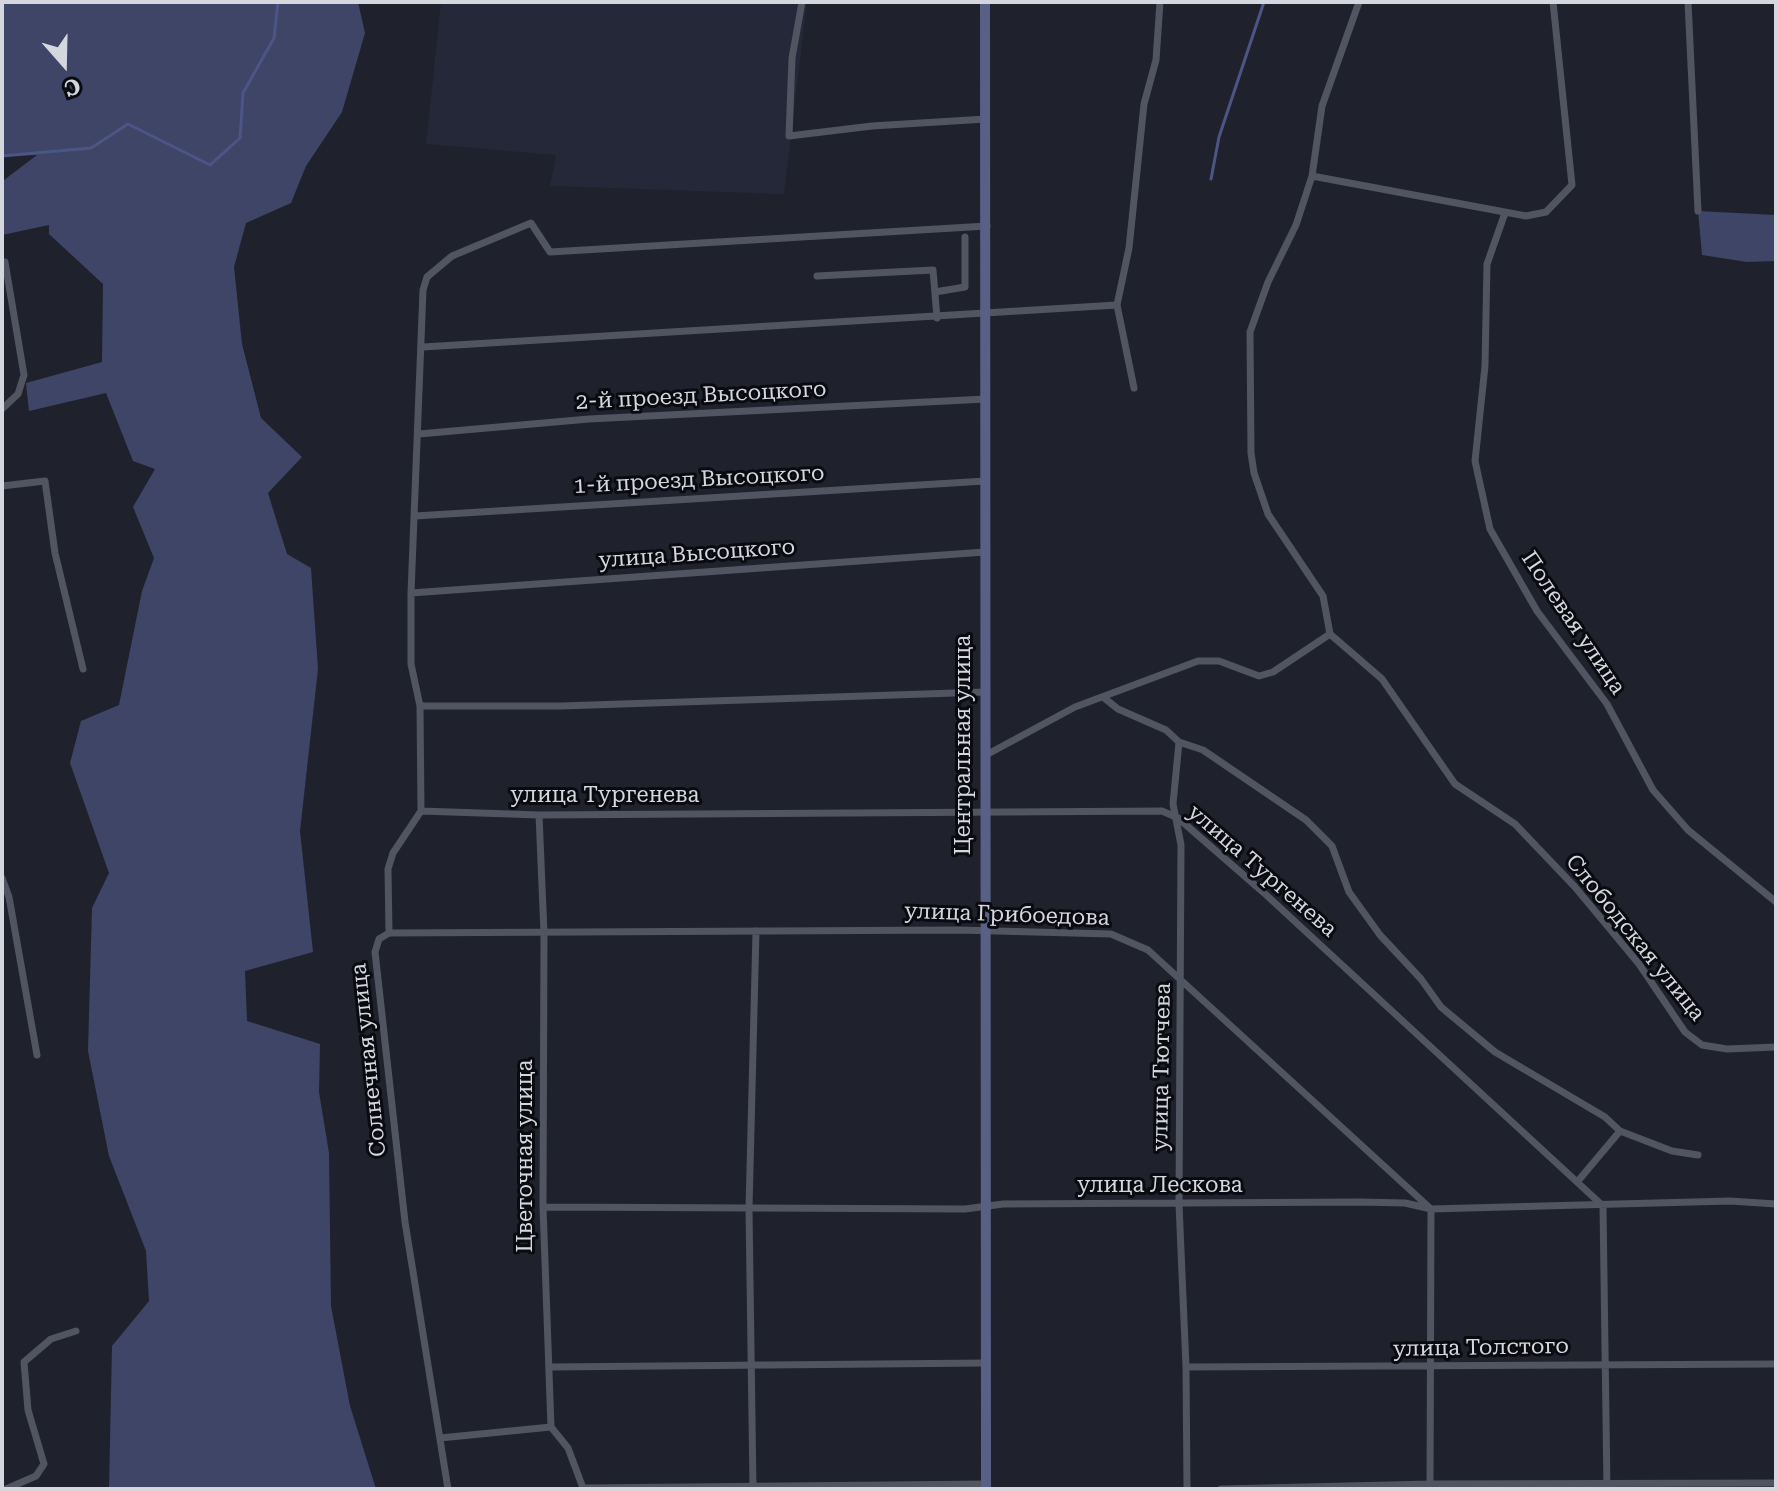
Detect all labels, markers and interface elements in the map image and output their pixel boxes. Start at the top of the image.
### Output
north arrow [24,24,104,104]
text: С [61,73,84,101]
street label: 2-й проезд Высоцкого [575,376,827,416]
street label: 1-й проезд Высоцкого [573,460,825,500]
street label: улица Высоцкого [598,534,796,574]
street label: Полевая улица [1515,546,1631,700]
street label: Центральная улица [951,635,977,855]
street label: улица Тургенева [511,783,699,809]
street label: улица Тургенева [1182,799,1342,943]
street label: Слободская улица [1560,849,1710,1027]
street label: улица Грибоедова [904,898,1110,932]
street label: Солнечная улица [346,962,392,1158]
street label: улица Тютчева [1147,983,1177,1151]
street label: Цветочная улица [513,1059,539,1253]
street label: улица Лескова [1077,1173,1243,1199]
street label: улица Толстого [1393,1333,1569,1363]

